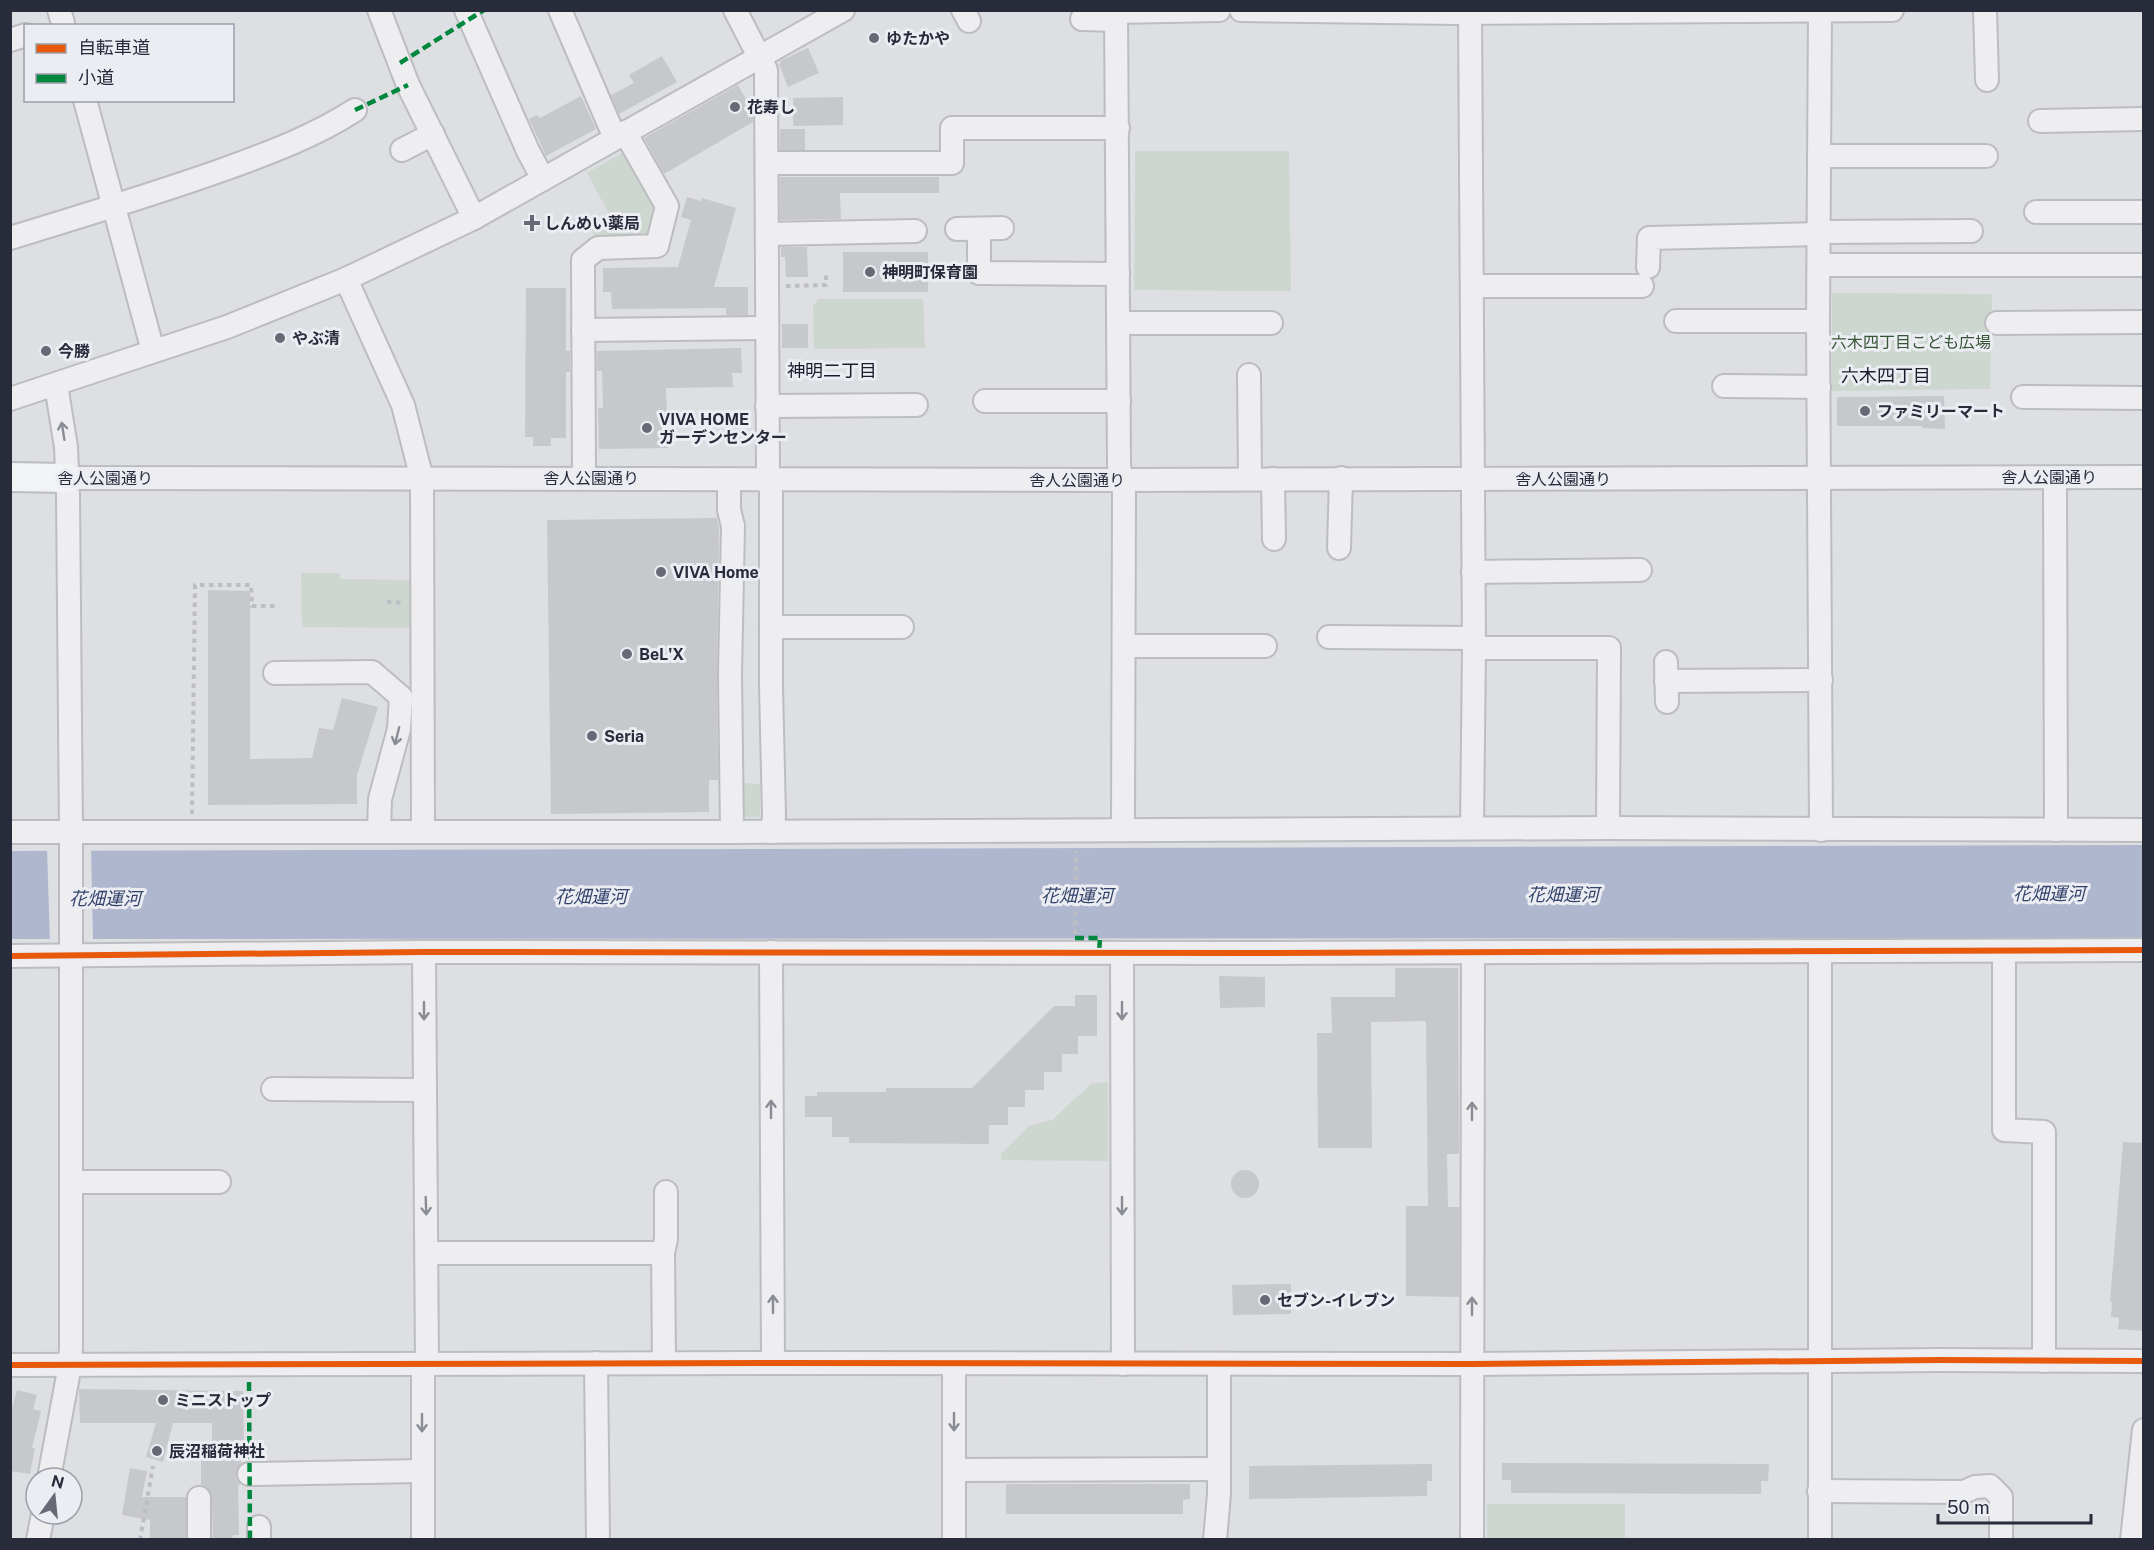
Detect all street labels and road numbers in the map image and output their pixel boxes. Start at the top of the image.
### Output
street label: 舎人公園通り [2001,468,2097,487]
street label: 舎人公園通り [57,469,153,488]
street label: 舎人公園通り [543,469,639,488]
street label: 舎人公園通り [1515,470,1611,489]
street label: 舎人公園通り [1029,471,1125,490]

